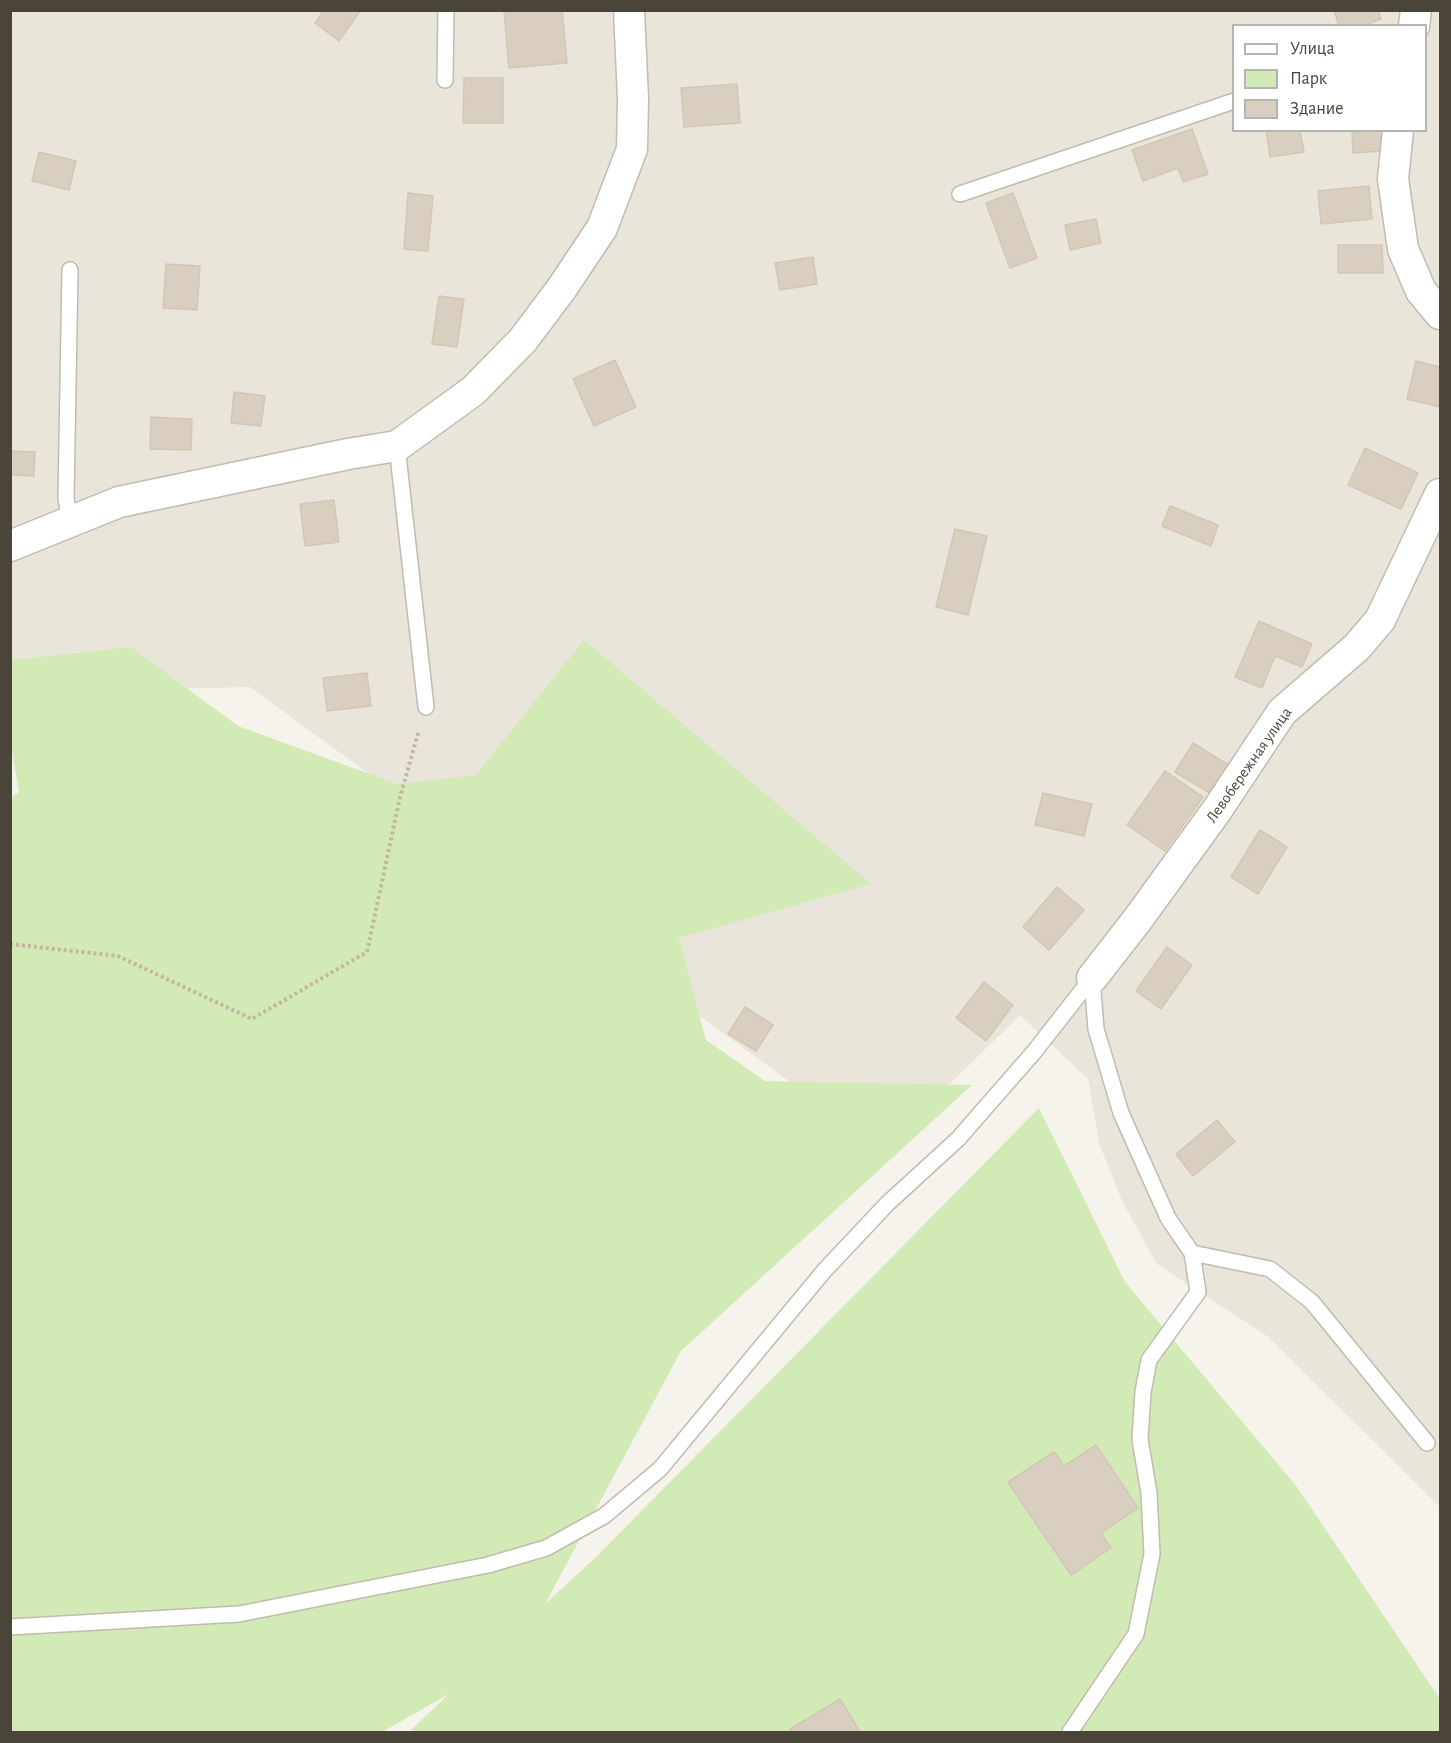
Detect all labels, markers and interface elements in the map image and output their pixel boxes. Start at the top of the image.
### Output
legend [1232,24,1427,132]
text: Улица [1290,40,1335,58]
text: Парк [1290,70,1327,88]
text: Здание [1290,100,1344,118]
street label: Левобережная улица [1202,703,1296,827]

